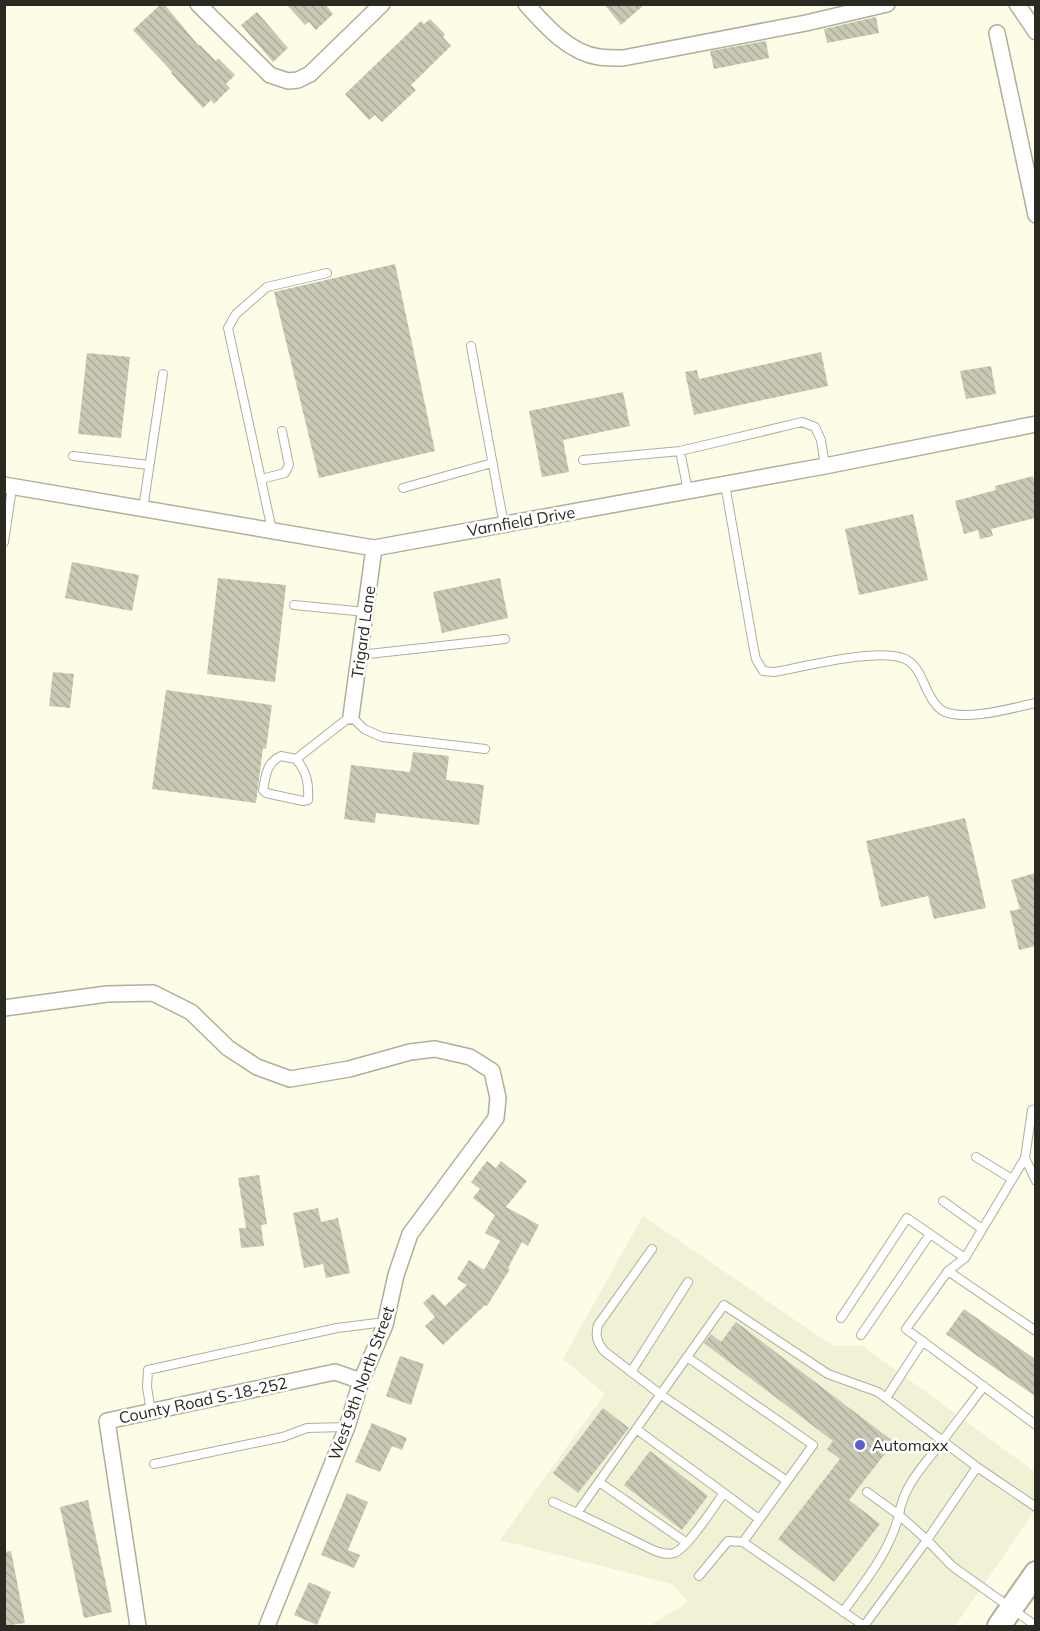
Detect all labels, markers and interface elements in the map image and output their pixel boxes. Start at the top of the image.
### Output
street label: Varnfield Drive [466,502,576,540]
street label: Trigard Lane [347,584,379,680]
street label: West 9th North Street [324,1303,398,1463]
street label: County Road S-18-252 [117,1372,289,1428]
place label: Automaxx [872,1435,949,1455]
marker: Automaxx [853,1438,867,1452]

